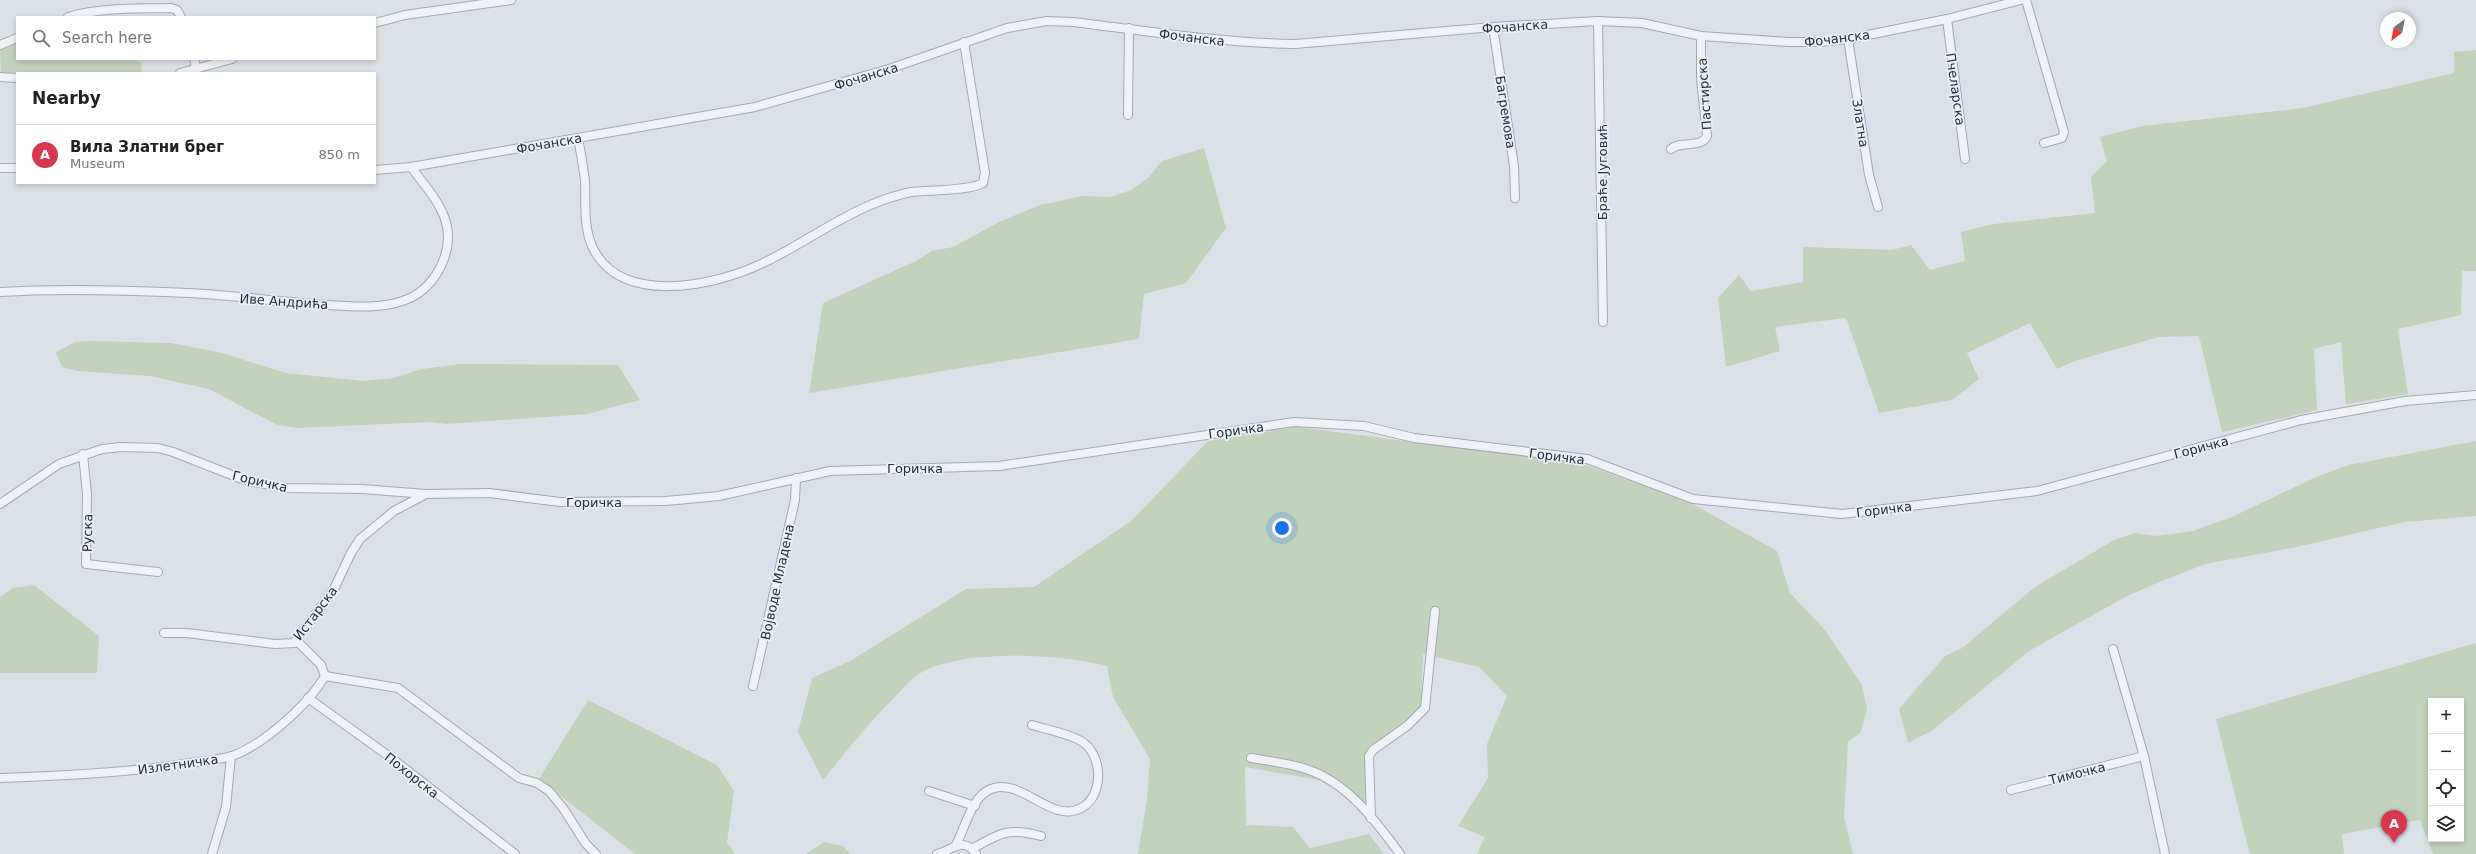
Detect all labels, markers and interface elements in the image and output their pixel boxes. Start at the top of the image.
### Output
north arrow [2380,12,2416,48]
search box [16,16,376,60]
street label: Фочанска [1481,17,1549,36]
street label: Фочанска [1158,26,1226,49]
icon: search [30,27,52,49]
street label: Фочанска [1803,27,1871,50]
text: Search here [62,29,152,47]
street label: Пчеларска [1943,52,1968,126]
street label: Пастирска [1695,57,1714,130]
street label: Фочанска [832,60,900,93]
street label: Багремова [1492,75,1519,149]
text: Nearby [32,88,101,108]
street label: Златна [1849,98,1872,148]
street label: Браће Југовић [1595,124,1610,220]
street label: Фочанска [515,130,583,157]
text: Вила Златни брег [70,138,224,156]
text: A [40,147,50,162]
text: 850 m [318,147,360,162]
text: Museum [70,156,125,171]
street label: Иве Андрића [239,291,329,312]
street label: Горичка [1207,419,1265,442]
street label: Горичка [2172,433,2230,462]
street label: Горичка [1528,446,1586,467]
street label: Горичка [887,461,943,476]
street label: Горичка [231,468,289,495]
street label: Горичка [566,495,622,510]
street label: Горичка [1855,499,1913,520]
street label: Руска [80,514,95,552]
your location [1272,518,1292,538]
street label: Војводе Младена [758,523,797,641]
street label: Истарска [290,583,341,643]
map controls [2428,698,2464,842]
button: + [2428,698,2464,734]
button: − [2428,734,2464,770]
street label: Похорска [382,750,442,801]
street label: Излетничка [137,751,219,778]
street label: Тимочка [2046,759,2107,788]
button: locate [2428,770,2464,806]
button: layers [2428,806,2464,842]
pin: A [2381,810,2407,843]

